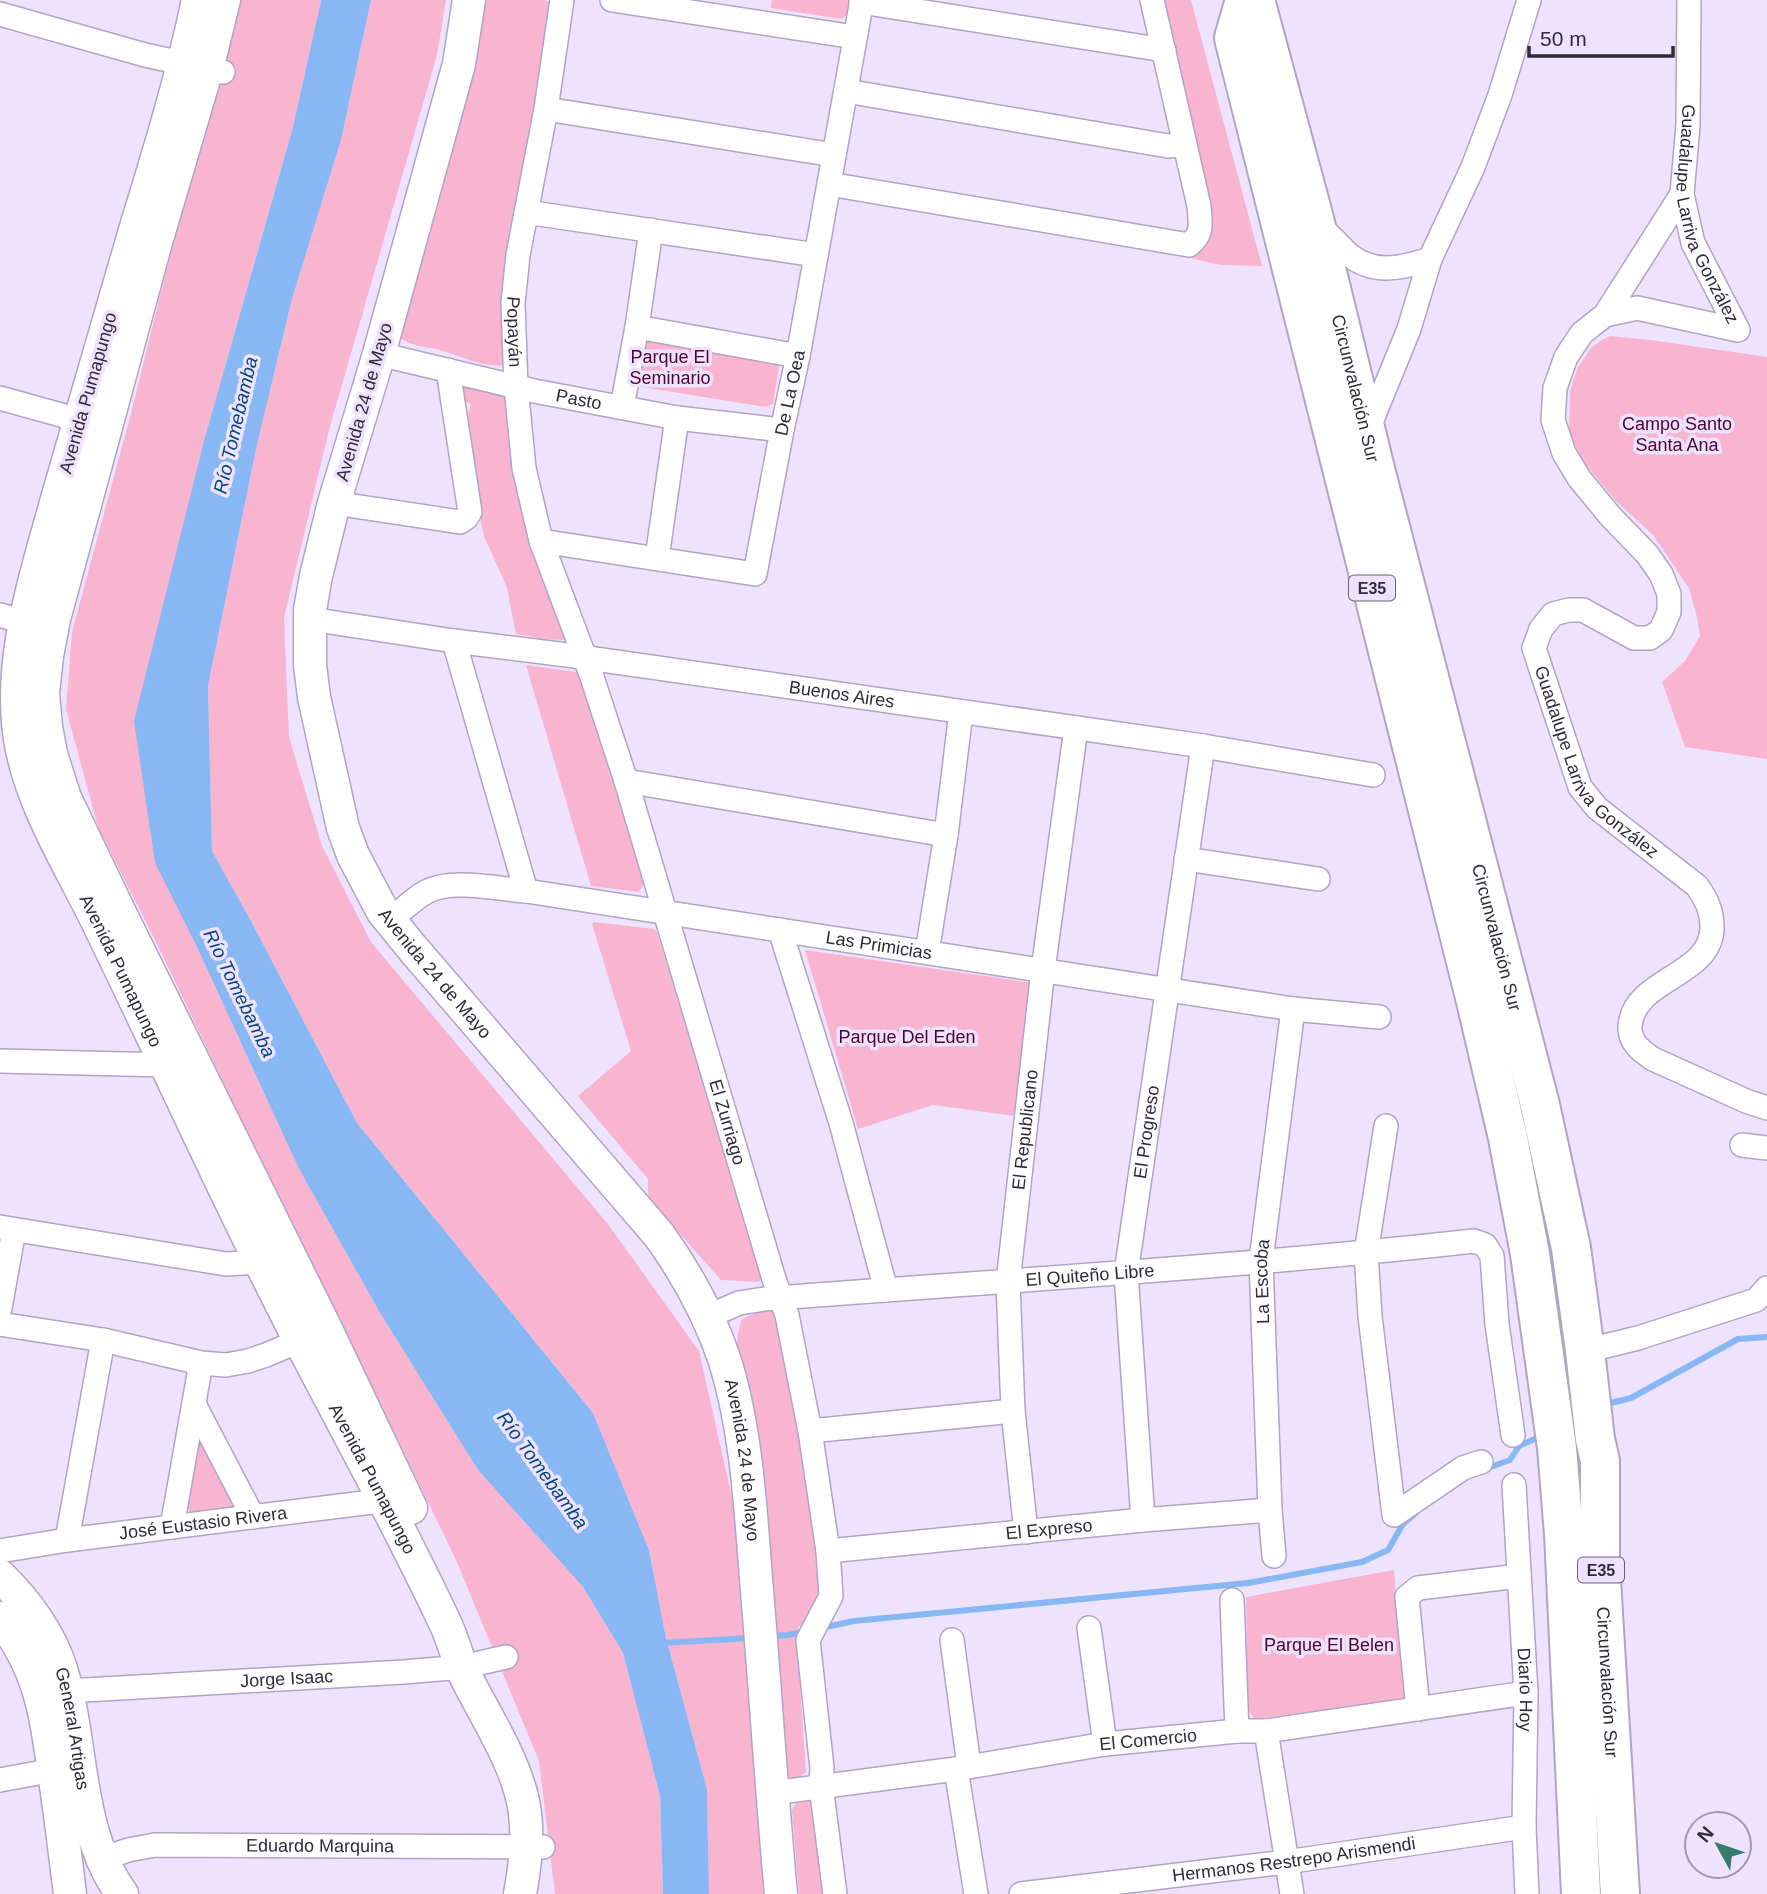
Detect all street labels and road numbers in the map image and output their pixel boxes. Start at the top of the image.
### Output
street label: Guadalupe Larriva González [1672,104,1743,327]
street label: Popayán [502,295,525,368]
street label: Avenida Pumapungo [55,310,121,476]
street label: Circunvalación Sur [1328,312,1383,464]
street label: Avenida 24 de Mayo [332,321,396,483]
street label: De La Oea [771,348,809,438]
street label: Pasto [554,385,603,414]
road number: E35 [1349,576,1395,600]
street label: Guadalupe Larriva González [1531,663,1662,862]
street label: Buenos Aires [788,677,896,712]
street label: Circunvalación Sur [1468,862,1525,1013]
street label: Avenida Pumapungo [75,891,166,1050]
street label: Avenida 24 de Mayo [374,904,495,1042]
street label: Las Primicias [824,927,933,963]
street label: El Republicano [1008,1068,1042,1191]
street label: El Zurriago [705,1077,750,1167]
street label: El Progreso [1130,1084,1163,1180]
street label: La Escoba [1251,1237,1274,1324]
street label: El Quiteño Libre [1025,1260,1155,1290]
street label: Avenida 24 de Mayo [720,1377,763,1542]
street label: Avenida Pumapungo [325,1400,420,1557]
street label: José Eustasio Rivera [118,1503,289,1543]
street label: El Expreso [1005,1515,1093,1543]
road number: E35 [1578,1558,1624,1582]
street label: Circunvalación Sur [1593,1606,1622,1758]
street label: Diario Hoy [1513,1647,1536,1732]
street label: General Artigas [51,1665,93,1791]
street label: Jorge Isaac [240,1666,334,1691]
street label: El Comercio [1098,1725,1198,1755]
street label: Hermanos Restrepo Arismendi [1171,1833,1417,1886]
street label: Eduardo Marquina [246,1835,395,1856]

